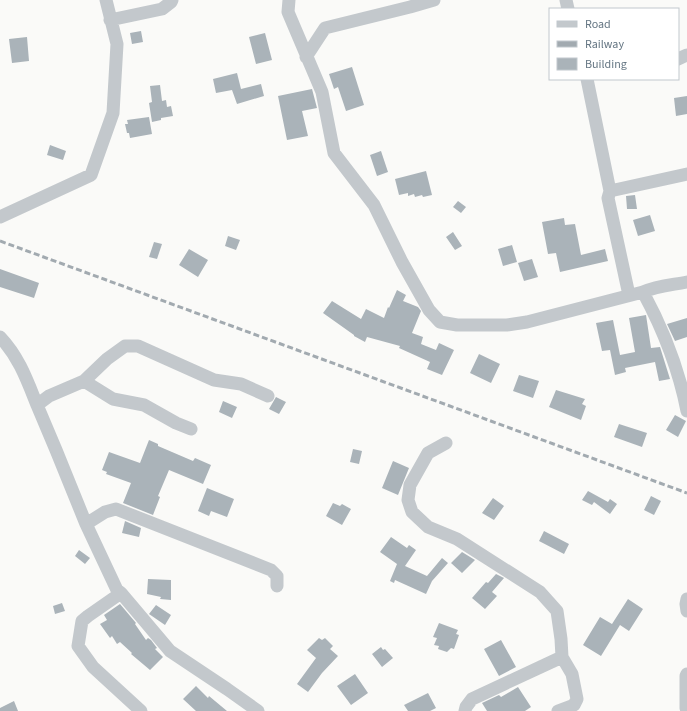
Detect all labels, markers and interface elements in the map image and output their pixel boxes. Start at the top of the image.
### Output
legend [549,8,679,80]
text: Road [585,16,611,33]
text: Railway [585,36,624,53]
text: Building [585,56,627,73]

